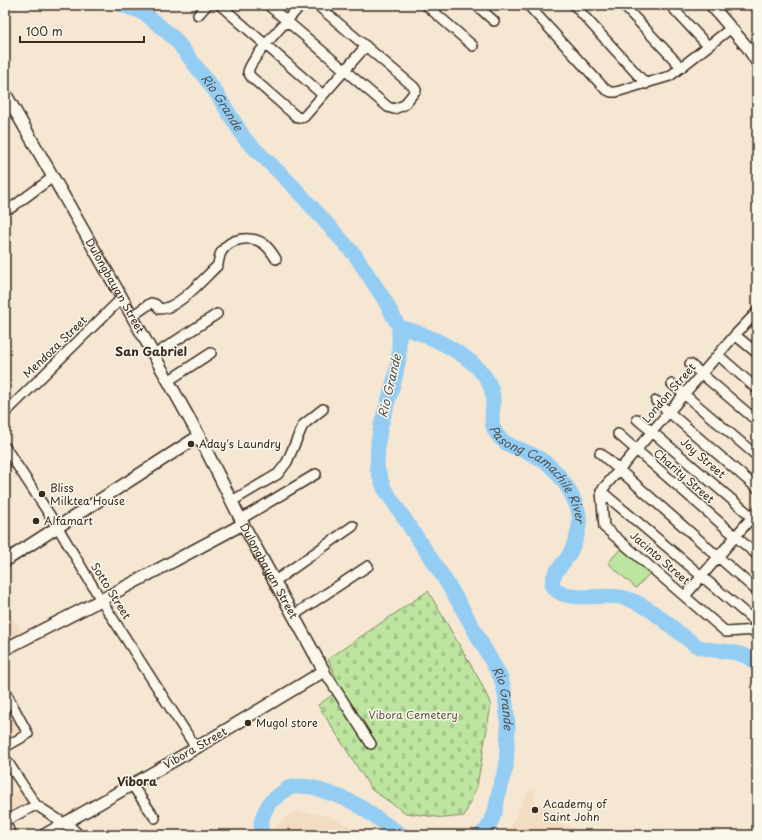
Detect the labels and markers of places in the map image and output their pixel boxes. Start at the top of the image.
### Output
place label: Aday's Laundry [199,435,281,452]
marker: Aday's Laundry [186,439,196,449]
place label: Bliss Milktea House [50,479,125,509]
marker: Bliss Milktea House [37,489,47,499]
place label: Alfamart [44,512,93,529]
marker: Alfamart [31,516,41,526]
place label: Mugol store [256,714,318,731]
marker: Mugol store [243,718,253,728]
place label: Academy of Saint John [543,795,608,825]
marker: Academy of Saint John [530,805,540,815]

